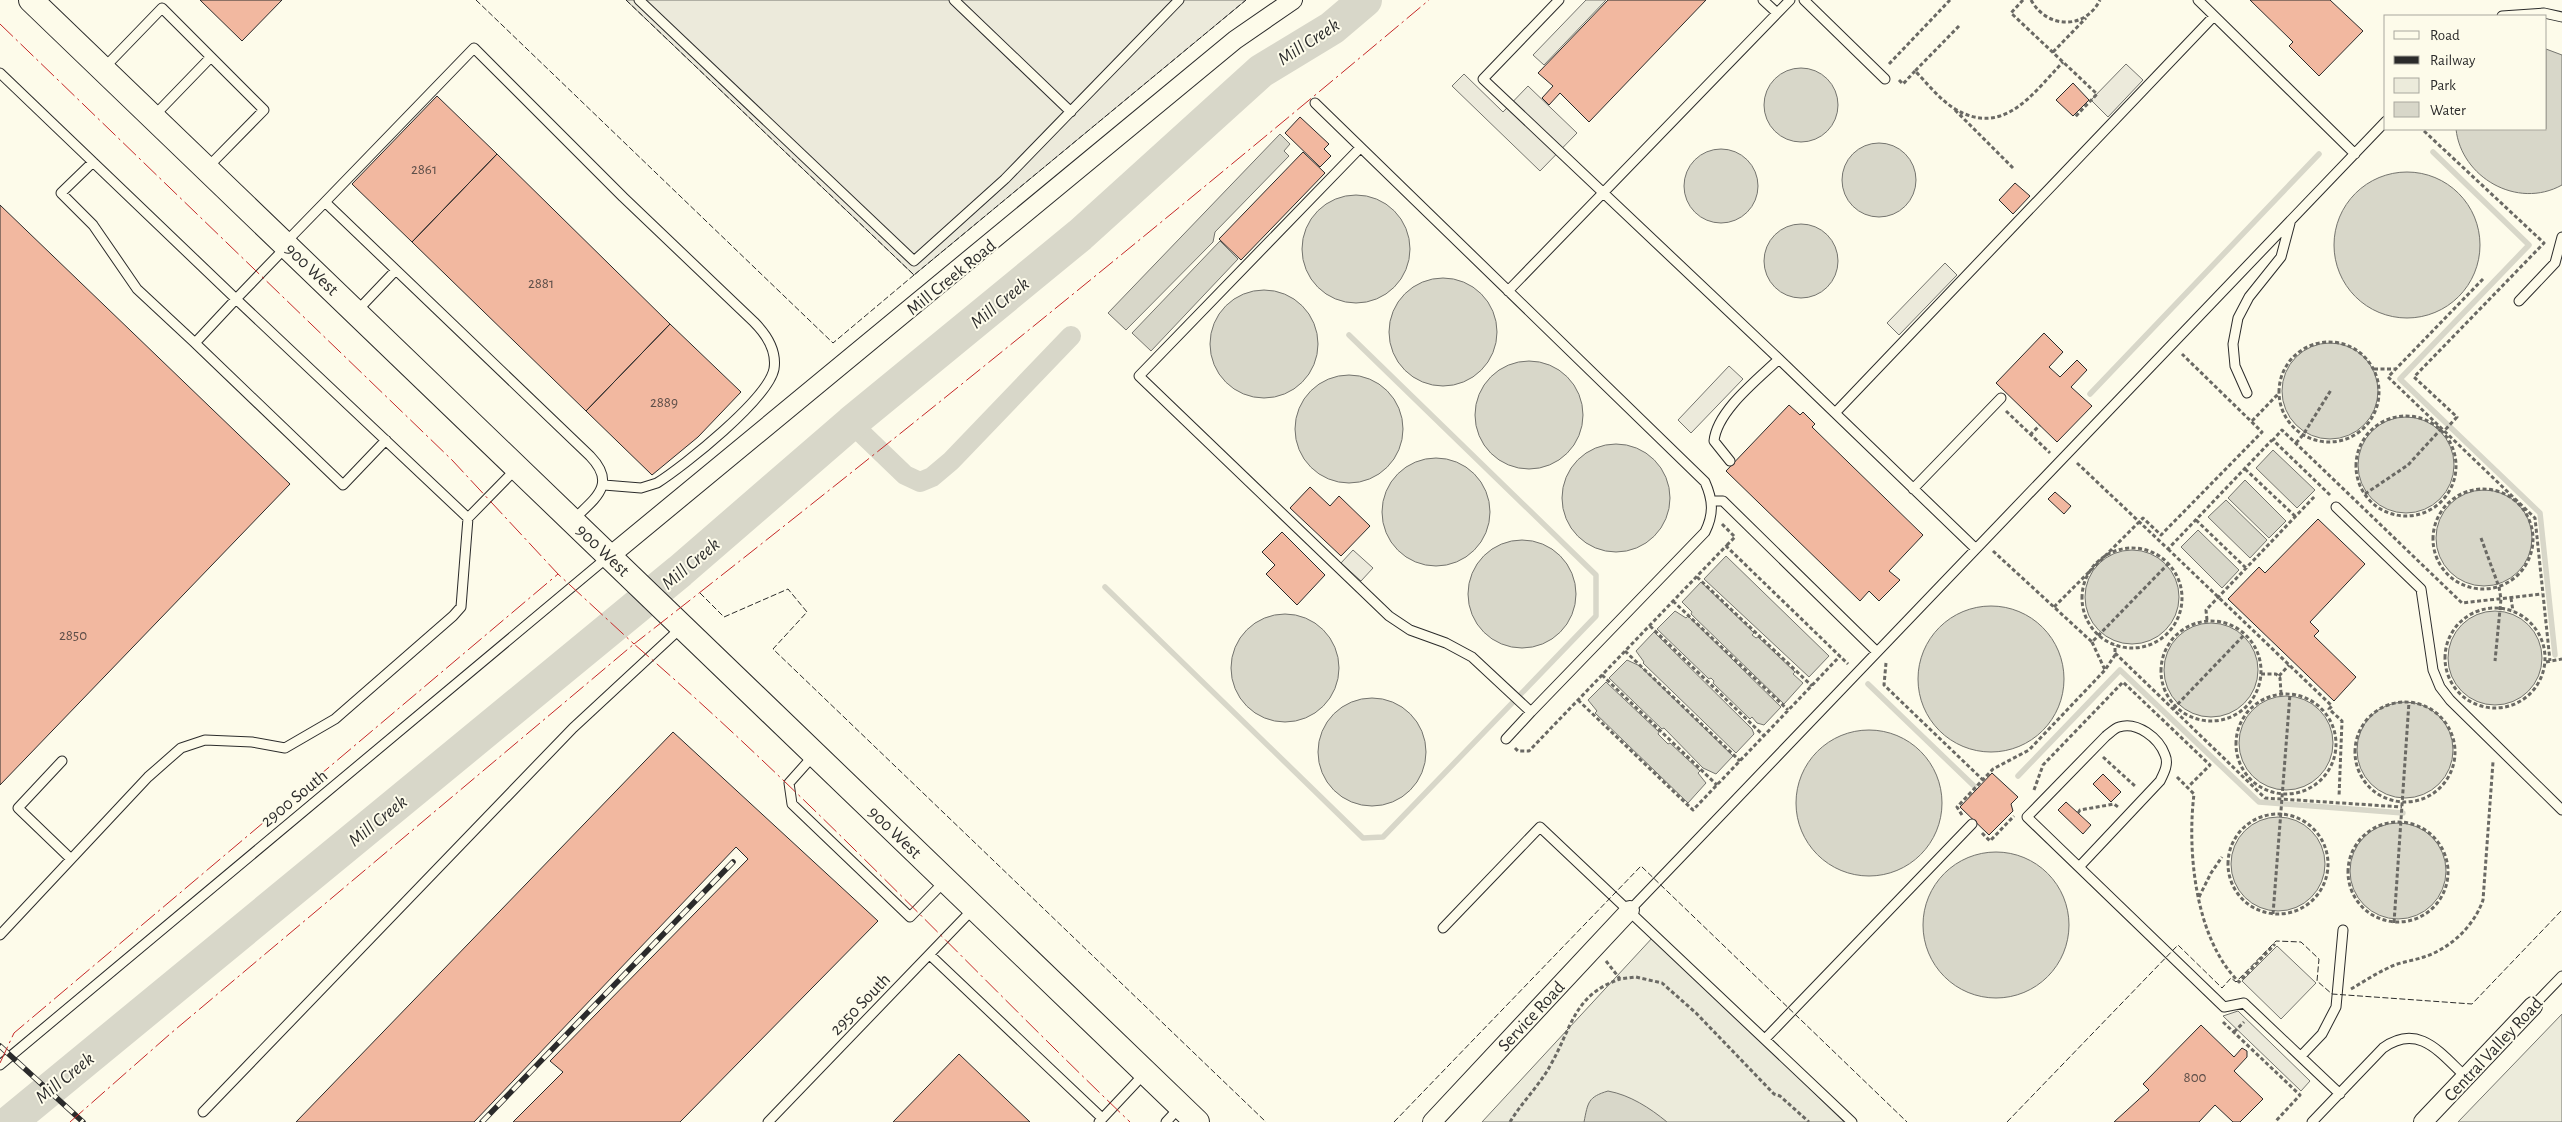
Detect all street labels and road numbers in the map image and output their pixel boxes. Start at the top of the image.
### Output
street label: Mill Creek Road [902,234,1000,320]
street label: 900 West [281,240,342,299]
street label: 900 West [572,521,633,580]
street label: 2900 South [258,767,331,831]
street label: 900 West [864,803,925,862]
street label: 2950 South [827,970,894,1039]
street label: Service Road [1495,978,1568,1055]
street label: Central Valley Road [2441,994,2546,1105]

